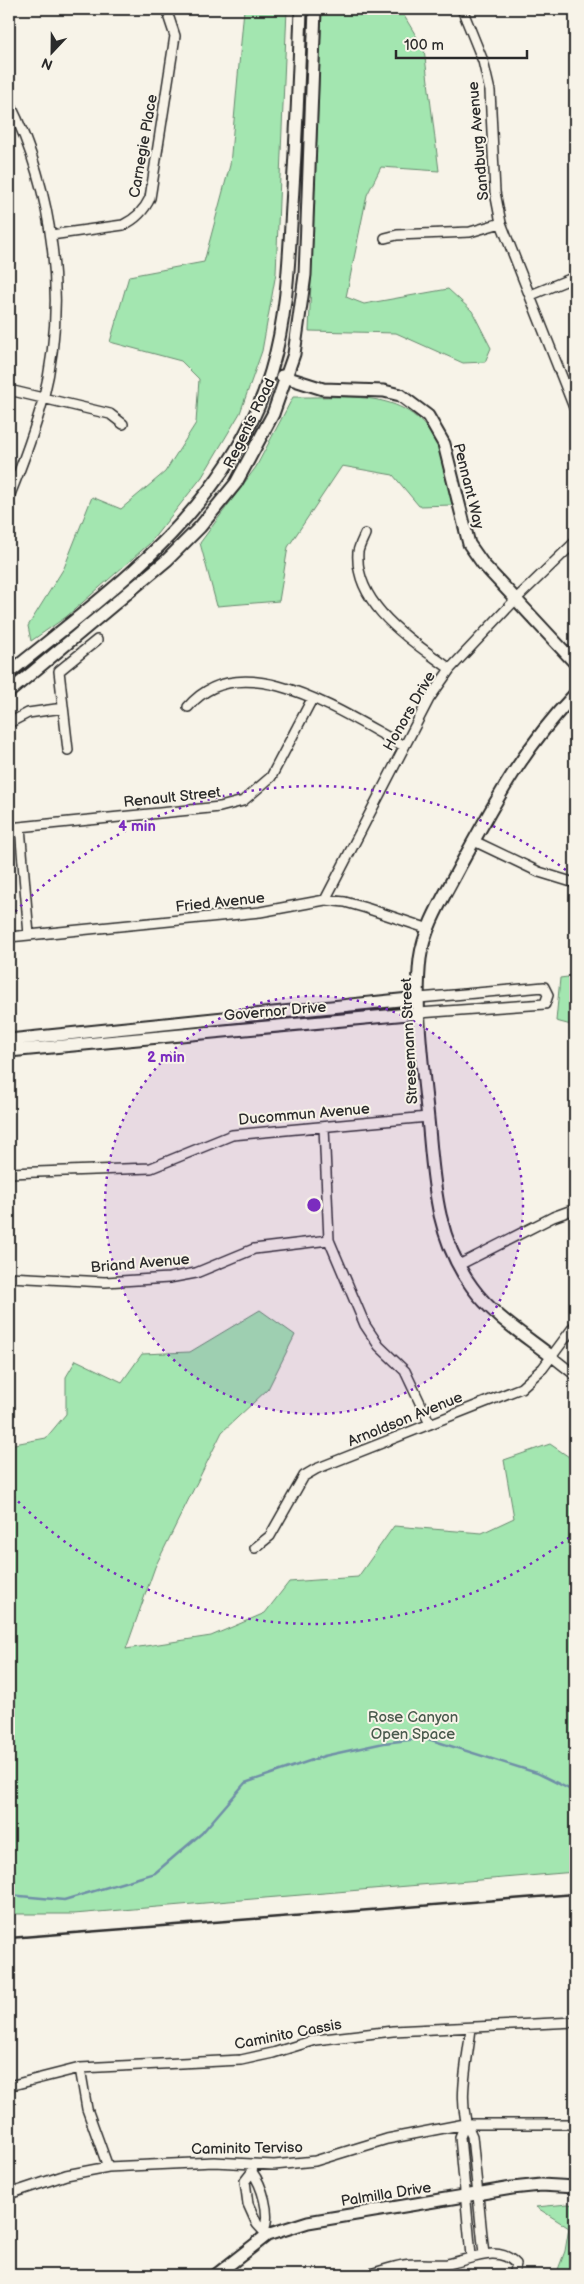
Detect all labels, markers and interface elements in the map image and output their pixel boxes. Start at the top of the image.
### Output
north arrow [28,28,78,78]
scale bar [396,28,528,60]
text: 100 m [404,36,444,55]
text: N [39,54,55,73]
street label: Sandburg Avenue [464,81,493,201]
street label: Carnegie Place [125,93,162,199]
street label: Regents Road [219,375,279,471]
street label: Pennant Way [449,441,488,531]
street label: Honors Drive [379,668,440,754]
street label: Renault Street [122,783,222,812]
text: 4 min [118,817,156,836]
street label: Fried Avenue [174,888,266,917]
street label: Stresemann Street [397,977,422,1105]
street label: Governor Drive [223,998,327,1025]
text: 2 min [147,1048,185,1067]
street label: Ducommun Avenue [238,1099,371,1130]
centre of rings [305,1196,323,1214]
street label: Briand Avenue [90,1250,190,1277]
street label: Arnoldson Avenue [345,1388,465,1451]
park label: Rose Canyon Open Space [368,1708,458,1744]
street label: Caminito Cassis [233,2015,344,2054]
street label: Caminito Terviso [191,2138,303,2159]
street label: Palmilla Drive [340,2178,433,2211]

